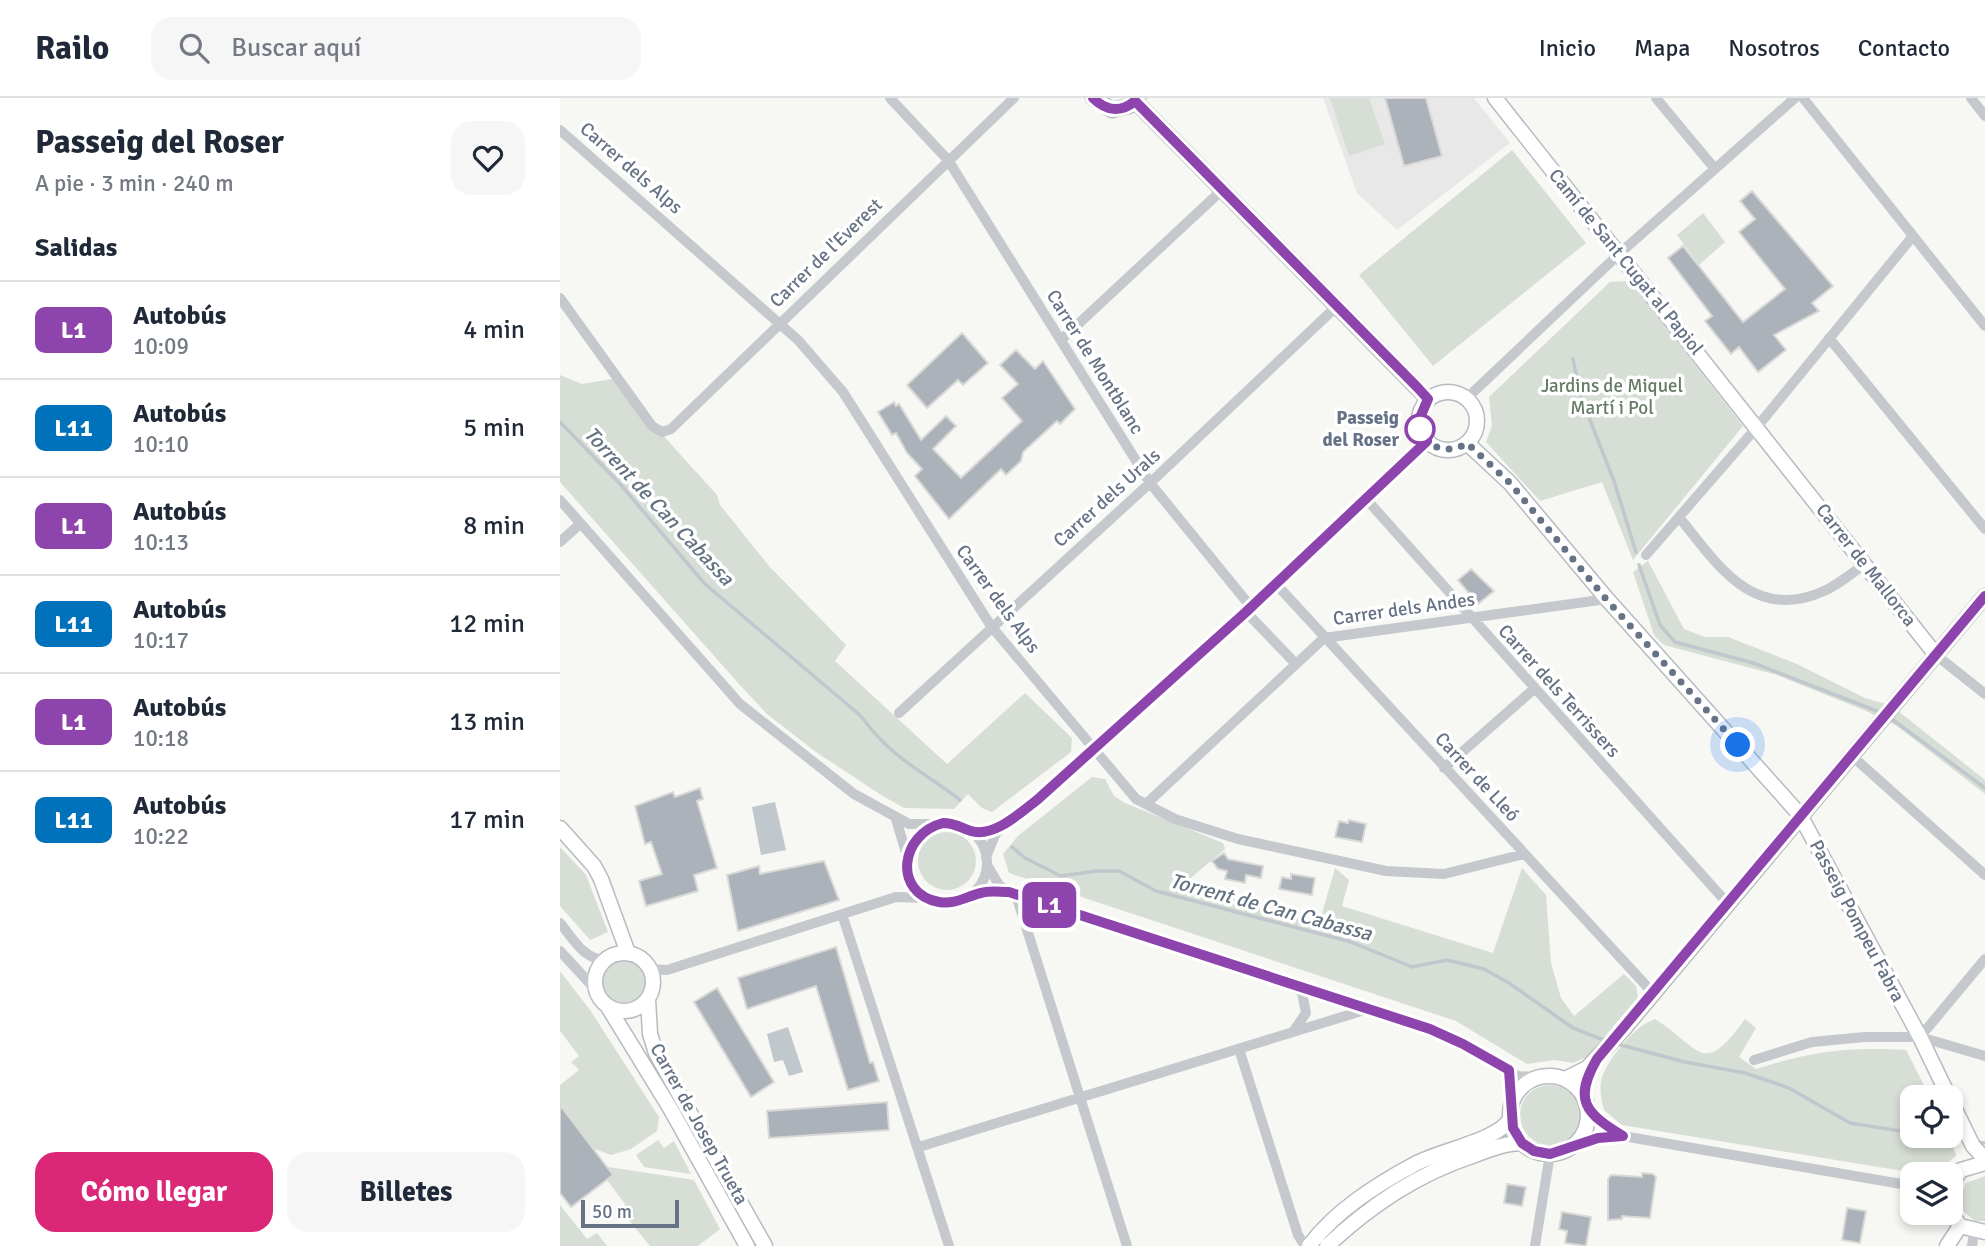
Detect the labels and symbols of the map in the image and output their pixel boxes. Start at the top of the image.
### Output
street label: Carrer dels Alps [575,117,687,219]
street label: Camí de Sant Cugat al Papiol [1543,164,1709,360]
street label: Carrer de l'Everest [765,193,888,313]
street label: Carrer de Montblanc [1041,285,1149,439]
park label: Jardins de Miquel Martí i Pol [1541,374,1683,420]
place label: Passeig del Roser [1323,406,1399,452]
marker: Passeig del Roser [1405,414,1435,444]
water label: Torrent de Can Cabassa [579,421,740,592]
street label: Carrer dels Urals [1048,444,1166,552]
street label: Carrer de Mallorca [1810,499,1922,631]
street label: Carrer dels Alps [951,540,1045,658]
street label: Carrer dels Andes [1332,587,1476,631]
street label: Carrer dels Terrissers [1493,619,1625,763]
street label: Carrer de Lleó [1430,727,1525,827]
your location [1720,727,1755,762]
street label: Passeig Pompeu Fabra [1804,836,1910,1006]
water label: Torrent de Can Cabassa [1167,868,1376,947]
line badge: L1 [1018,882,1080,928]
street label: Carrer de Josep Trueta [645,1039,753,1209]
scale bar [581,1197,679,1229]

